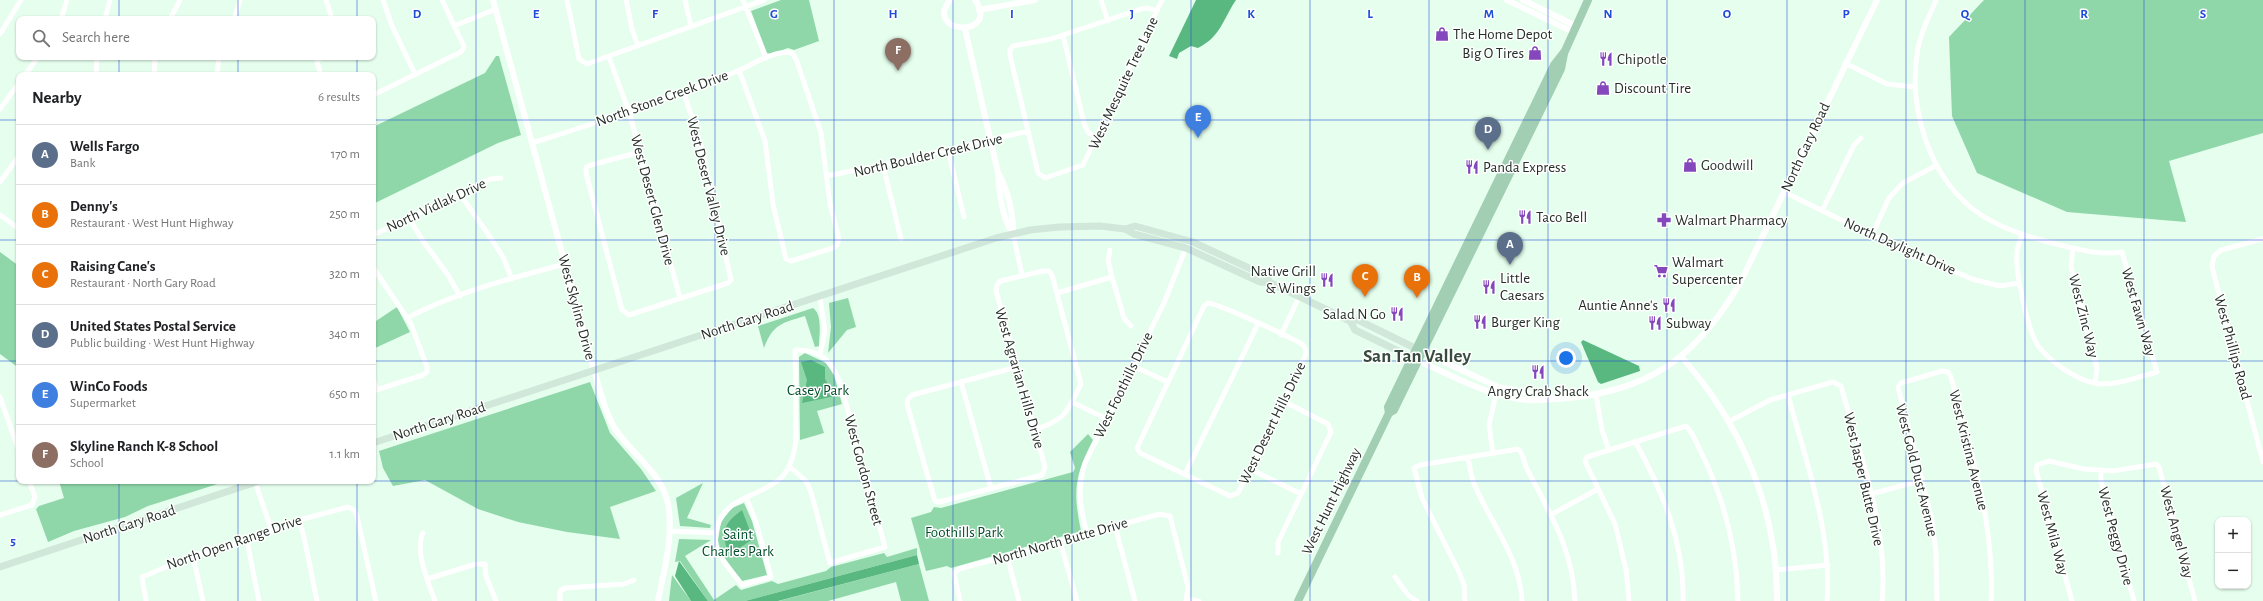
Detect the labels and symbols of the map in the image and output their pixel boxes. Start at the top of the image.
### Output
text: D [413,8,422,21]
text: E [533,8,540,21]
text: F [652,8,659,21]
text: G [770,8,778,21]
text: H [888,8,898,21]
text: I [1010,8,1014,21]
text: J [1130,8,1134,21]
text: K [1247,8,1255,21]
text: L [1367,8,1373,21]
text: M [1484,8,1494,21]
text: N [1603,8,1613,21]
text: O [1723,8,1732,21]
text: P [1842,8,1850,21]
text: Q [1961,8,1971,21]
text: R [2080,8,2088,21]
text: S [2200,8,2207,21]
street label: West Mesquite Tree Lane [1086,14,1161,152]
shop icon: The Home Depot [1434,26,1450,42]
place label: The Home Depot [1453,27,1553,42]
pin: F [885,38,911,71]
shop icon: Big O Tires [1527,45,1543,61]
place label: Big O Tires [1462,46,1524,61]
restaurant icon: Chipotle [1598,51,1614,67]
place label: Chipotle [1617,52,1667,67]
street label: North Stone Creek Drive [594,67,730,129]
shop icon: Discount Tire [1595,80,1611,96]
place label: Discount Tire [1614,81,1691,96]
street label: North Gary Road [1778,100,1833,194]
pin: E [1185,105,1211,138]
street label: West Desert Valley Drive [684,115,733,257]
pin: D [1475,117,1501,150]
street label: North Boulder Creek Drive [852,131,1004,180]
street label: West Desert Glen Drive [628,133,677,267]
shop icon: Goodwill [1682,157,1698,173]
place label: Goodwill [1701,158,1753,173]
restaurant icon: Panda Express [1464,159,1480,175]
place label: Panda Express [1483,160,1566,175]
street label: North Vidlak Drive [384,176,488,235]
restaurant icon: Taco Bell [1517,209,1533,225]
place label: Taco Bell [1536,210,1587,225]
pharmacy icon: Walmart Pharmacy [1656,212,1672,228]
place label: Walmart Pharmacy [1675,213,1788,228]
street label: North Daylight Drive [1842,215,1958,278]
pin: A [1497,232,1523,265]
street label: West Skyline Drive [555,253,598,361]
place label: Walmart Supercenter [1672,255,1743,287]
supermarket icon: Walmart Supercenter [1653,263,1669,279]
place label: Native Grill & Wings [1251,264,1316,296]
pin: C [1352,264,1378,297]
pin: B [1404,265,1430,298]
street label: West Fawn Way [2119,266,2158,359]
place label: Little Caesars [1500,271,1544,303]
restaurant icon: Native Grill & Wings [1319,272,1335,288]
street label: West Zinc Way [2066,273,2101,360]
restaurant icon: Little Caesars [1481,279,1497,295]
street label: West Phillips Road [2211,293,2254,402]
restaurant icon: Auntie Anne's [1661,297,1677,313]
street label: North Gary Road [699,298,796,343]
place label: Auntie Anne's [1578,298,1658,313]
street label: West Agrarian Hills Drive [992,306,1047,450]
restaurant icon: Salad N Go [1389,306,1405,322]
place label: Salad N Go [1323,307,1386,322]
restaurant icon: Burger King [1472,314,1488,330]
place label: Burger King [1491,315,1561,330]
restaurant icon: Subway [1647,315,1663,331]
place label: Subway [1666,316,1712,331]
street label: West Foothills Drive [1091,330,1156,441]
district label: San Tan Valley [1363,347,1472,366]
your location [1556,348,1576,368]
street label: West Desert Hills Drive [1236,360,1309,487]
restaurant icon: Angry Crab Shack [1530,364,1546,380]
park label: Casey Park [787,383,849,398]
place label: Angry Crab Shack [1487,384,1589,399]
street label: West Kristina Avenue [1946,388,1991,512]
street label: North Gary Road [391,399,488,444]
street label: West Gold Dust Avenue [1893,402,1940,538]
street label: West Jasper Butte Drive [1841,411,1886,548]
street label: West Gordon Street [842,413,886,527]
street label: West Hunt Highway [1299,445,1364,557]
street label: West Angel Way [2157,484,2196,580]
street label: West Peggy Drive [2095,485,2136,587]
street label: West Mila Way [2034,489,2071,578]
street label: North Gary Road [81,502,178,547]
street label: North Open Range Drive [165,512,304,573]
street label: North North Butte Drive [991,515,1129,568]
park label: Foothills Park [925,525,1003,540]
park label: Saint Charles Park [702,527,774,559]
text: 5 [10,535,16,548]

